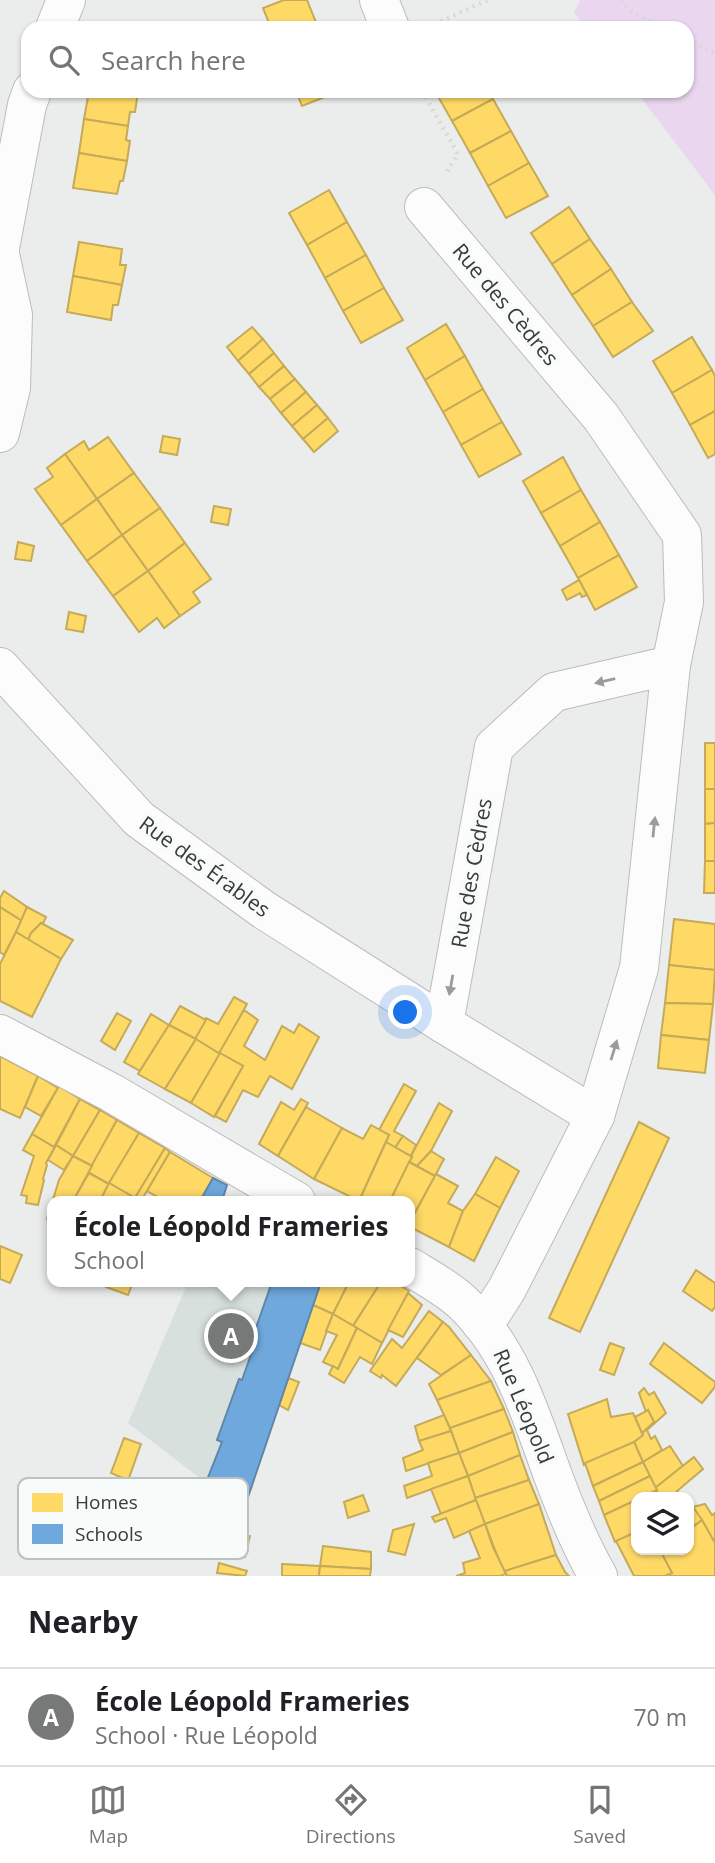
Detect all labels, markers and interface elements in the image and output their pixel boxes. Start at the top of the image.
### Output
search box [21,21,694,98]
icon: search [45,41,83,79]
text: Search here [101,42,246,78]
street label: Rue des Cèdres [447,237,565,371]
one-way arrow [594,676,616,687]
street label: Rue des Cèdres [444,796,498,950]
street label: Rue des Érables [134,809,276,923]
one-way arrow [649,816,660,838]
one-way arrow [445,974,456,996]
your location [388,995,422,1029]
one-way arrow [610,1040,620,1061]
popup [47,1196,415,1287]
text: École Léopold Frameries [74,1208,388,1244]
text: School [74,1244,145,1276]
pin: A [208,1310,254,1362]
street label: Rue Léopold [487,1344,561,1468]
legend [18,1478,248,1559]
text: Homes [75,1489,138,1515]
map controls [631,1492,694,1555]
button: layers [631,1492,694,1555]
text: Schools [75,1521,143,1547]
text: Nearby [28,1601,138,1642]
text: École Léopold Frameries [95,1683,410,1719]
text: A [43,1701,59,1733]
text: 70 m [633,1701,687,1733]
text: School · Rue Léopold [95,1719,318,1751]
tab: Map [89,1781,128,1849]
tab: Directions [306,1781,396,1849]
tab: Saved [573,1781,626,1849]

